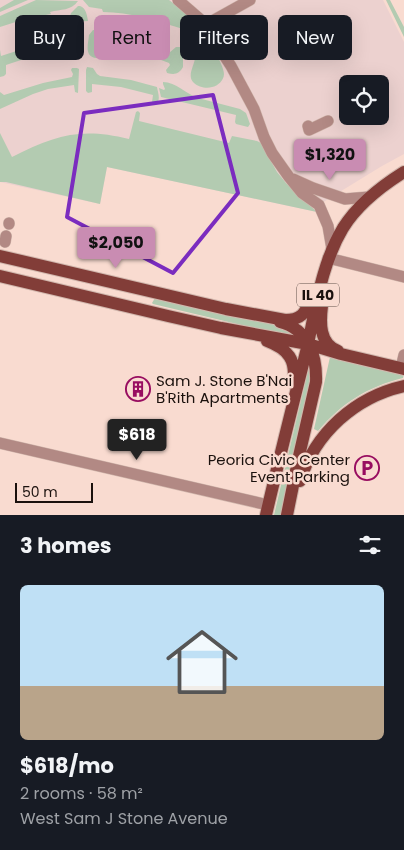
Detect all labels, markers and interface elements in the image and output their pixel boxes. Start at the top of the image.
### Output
chip: Buy [15,15,84,60]
chip: Rent [94,15,170,60]
chip: Filters [180,15,268,60]
chip: New [278,15,352,60]
map controls [339,75,389,125]
button: locate [339,75,389,125]
pin: $1,320 [289,138,371,181]
text: $1,320 [305,143,355,166]
pin: $2,050 [75,226,157,269]
text: $2,050 [88,231,144,254]
road number: IL 40 [297,284,339,306]
place label: Sam J. Stone B'Nai B'Rith Apartments [156,370,292,408]
building icon: Sam J. Stone B'Nai B'Rith Apartments [125,376,151,402]
pin: $618 [107,418,167,461]
text: $618 [118,423,156,446]
place label: Peoria Civic Center Event Parking [208,449,350,487]
parking icon: Peoria Civic Center Event Parking [354,455,380,481]
scale bar [15,480,92,503]
text: 50 m [22,482,58,502]
text: 3 homes [20,531,112,560]
icon: filters [356,531,384,559]
icon: home [157,617,247,707]
text: $618/mo [20,751,114,780]
text: 2 rooms · 58 m² [20,782,143,805]
text: West Sam J Stone Avenue [20,807,228,830]

